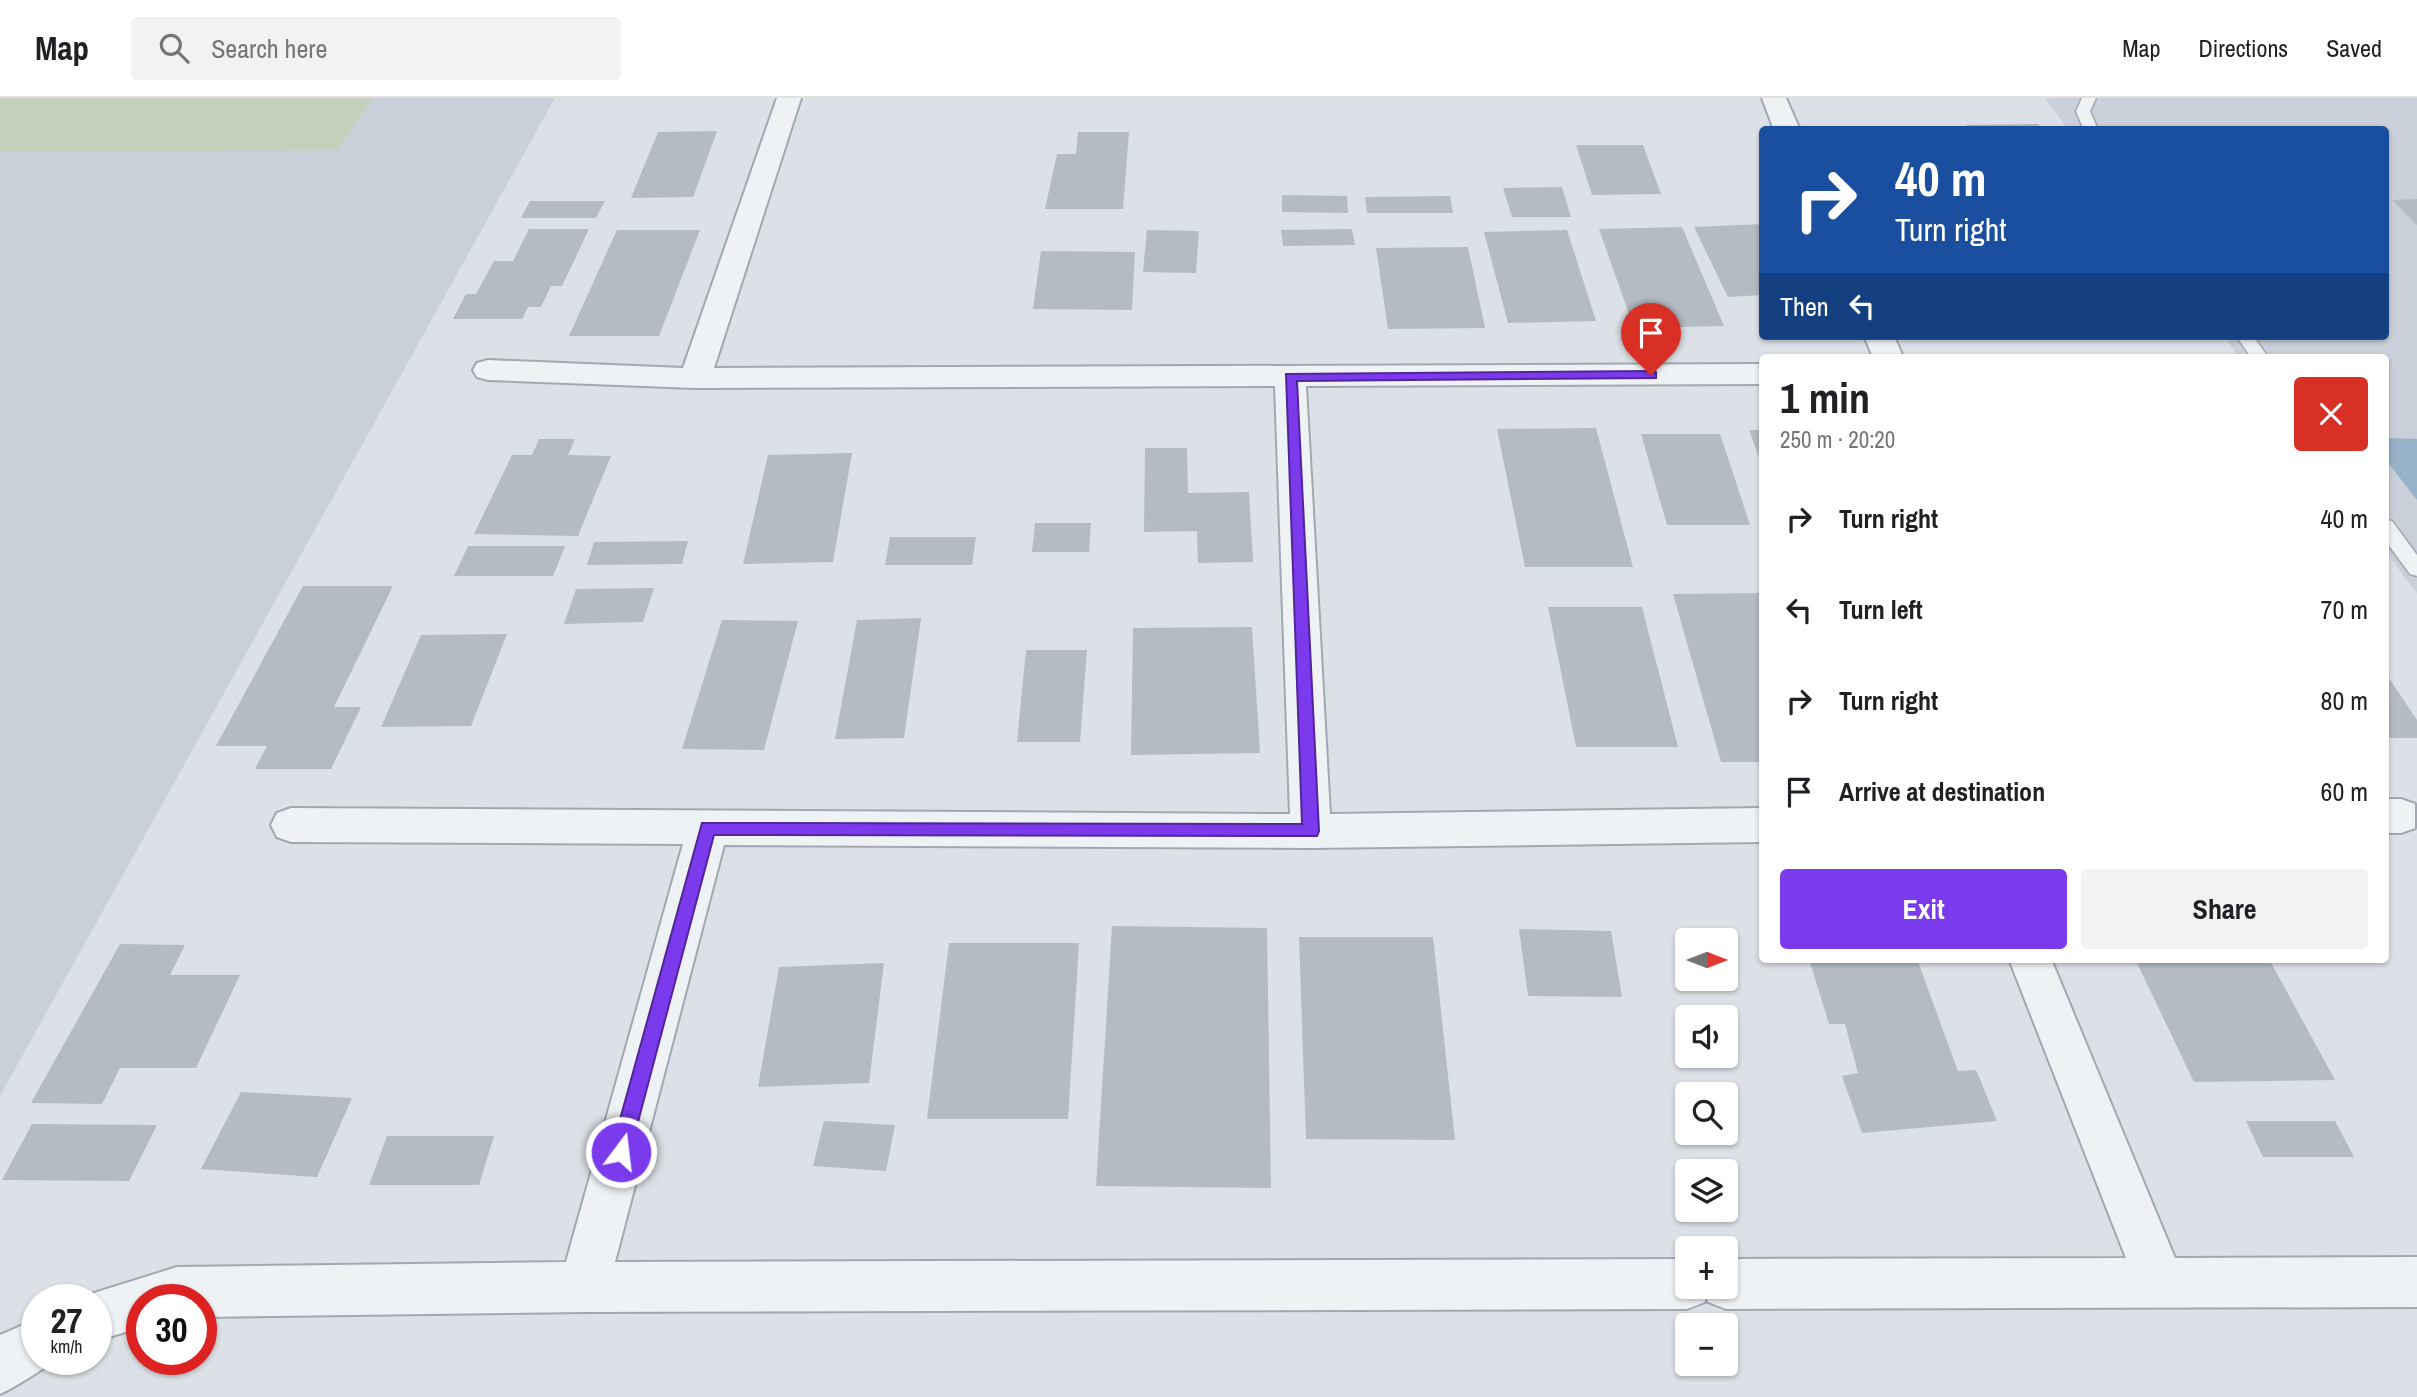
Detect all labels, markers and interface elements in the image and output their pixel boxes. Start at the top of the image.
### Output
search box [131,17,621,80]
text: Map [35,26,89,70]
icon: search [155,29,193,67]
text: Search here [211,31,327,66]
text: Map [2122,32,2160,64]
text: Directions [2198,32,2288,64]
text: Saved [2326,32,2382,64]
text: 40 m [1895,145,1987,211]
icon: right [1780,154,1871,245]
text: Turn right [1895,208,2007,251]
icon: left [1843,287,1881,325]
text: Then [1780,289,1829,324]
pin [1621,303,1681,375]
icon: arrive [1632,314,1670,352]
text: 1 min [1780,370,1870,426]
button: close [2294,377,2368,451]
text: 250 m · 20:20 [1780,424,1895,455]
icon: right [1780,500,1818,538]
text: Turn right [1839,501,1938,536]
text: 40 m [2321,501,2368,536]
icon: left [1780,591,1818,629]
text: Turn left [1839,592,1923,627]
text: 70 m [2321,592,2368,627]
icon: right [1780,682,1818,720]
text: Turn right [1839,683,1938,718]
text: 80 m [2321,683,2368,718]
icon: arrive [1780,773,1818,811]
text: Arrive at destination [1839,774,2045,809]
text: 60 m [2321,774,2368,809]
button: Exit [1780,869,2067,949]
button: Share [2081,869,2368,949]
north arrow [1675,928,1738,990]
map controls [1675,928,1738,1376]
button: sound [1675,1005,1738,1068]
button: search [1675,1082,1738,1145]
position arrow [584,1115,658,1189]
button: layers [1675,1159,1738,1222]
button: + [1675,1236,1738,1299]
speed limit sign: 30 [126,1284,217,1375]
text: 27 [51,1297,82,1344]
button: − [1675,1313,1738,1376]
text: km/h [51,1334,83,1359]

